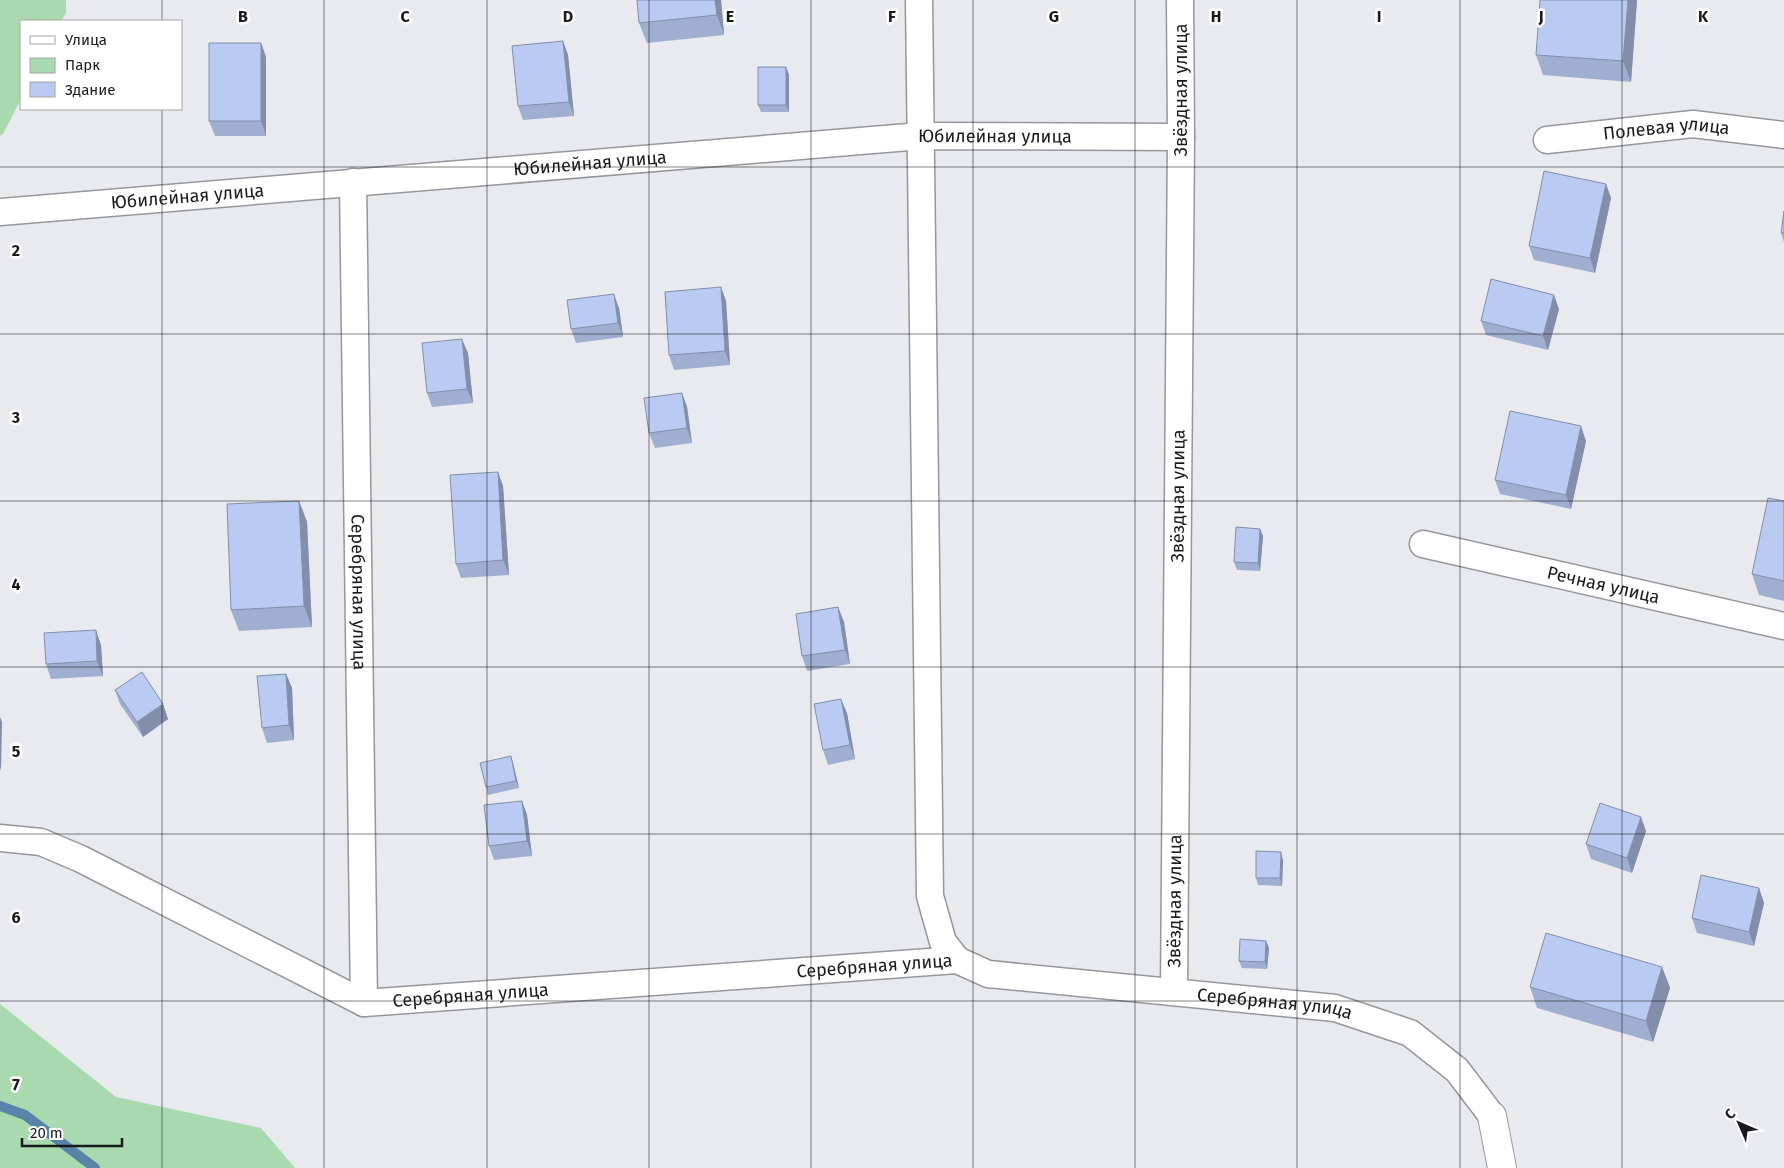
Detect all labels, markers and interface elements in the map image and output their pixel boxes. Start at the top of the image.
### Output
text: B [238,7,248,26]
text: C [400,7,410,26]
text: D [563,7,573,26]
text: E [726,7,734,26]
text: F [888,7,896,26]
text: G [1049,7,1059,26]
text: H [1211,7,1221,26]
text: I [1377,7,1381,26]
text: J [1537,7,1544,26]
text: K [1698,7,1709,26]
legend [20,20,182,110]
street label: Звёздная улица [1170,24,1192,156]
text: Улица [65,31,107,49]
text: Парк [65,56,100,74]
text: Здание [65,81,115,99]
street label: Полевая улица [1602,113,1731,145]
street label: Юбилейная улица [918,125,1072,148]
street label: Юбилейная улица [512,146,668,181]
street label: Юбилейная улица [110,179,265,214]
text: 2 [12,241,20,260]
text: 3 [11,408,20,427]
street label: Звёздная улица [1167,429,1190,563]
street label: Серебряная улица [346,514,371,670]
street label: Речная улица [1545,562,1662,608]
text: 4 [11,575,21,594]
text: 5 [12,742,21,761]
street label: Звёздная улица [1163,834,1186,968]
text: 6 [11,908,21,927]
street label: Серебряная улица [796,949,953,983]
street label: Серебряная улица [392,979,549,1012]
street label: Серебряная улица [1196,984,1355,1024]
text: 7 [12,1075,20,1094]
north arrow [1714,1098,1764,1148]
text: С [1721,1105,1739,1123]
scale bar [22,1116,122,1148]
text: 20 m [30,1124,63,1142]

